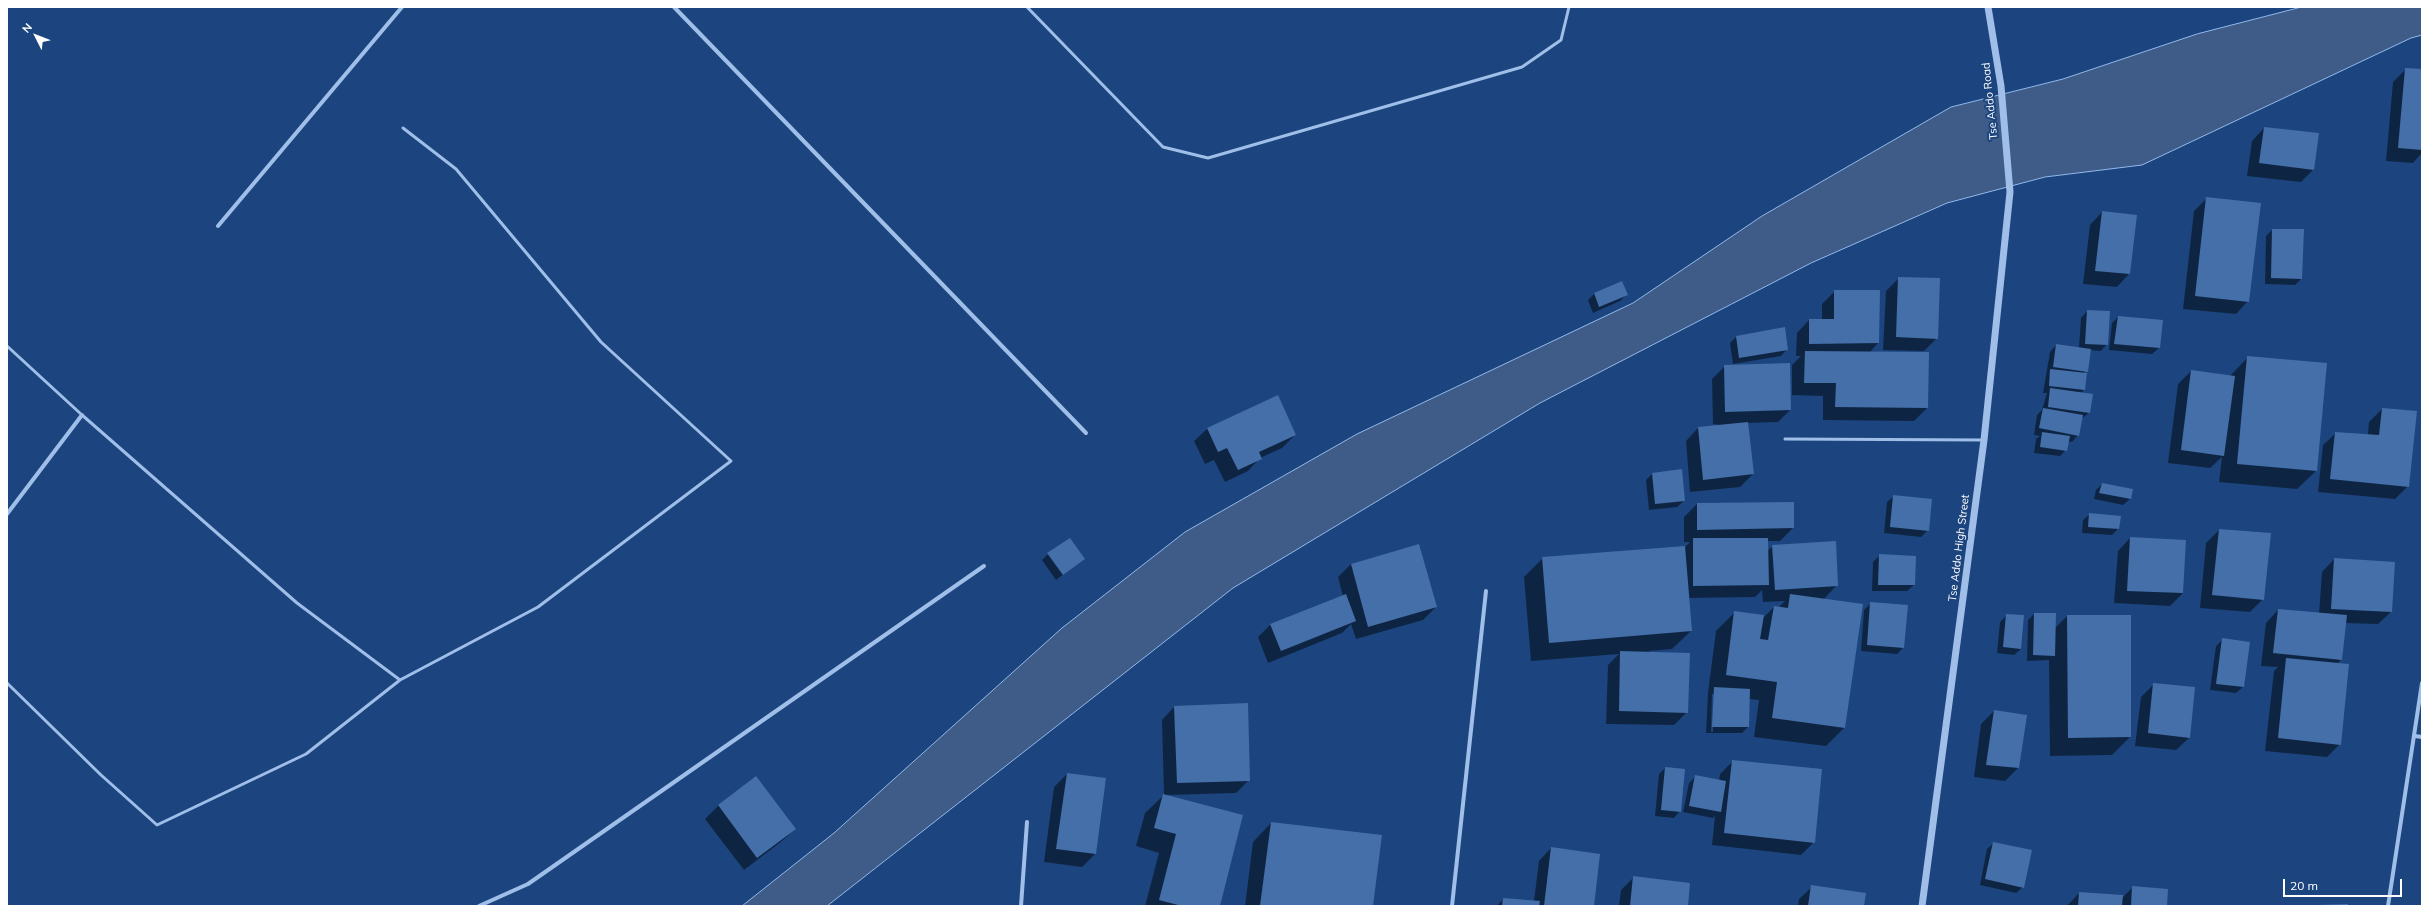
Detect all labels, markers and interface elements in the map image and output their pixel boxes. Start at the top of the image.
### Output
north arrow [16,16,56,56]
text: N [19,20,35,36]
street label: Tse Addo Road [1979,62,2001,140]
street label: Tse Addo High Street [1946,494,1972,602]
scale bar [2285,871,2404,897]
text: 20 m [2290,878,2318,893]

